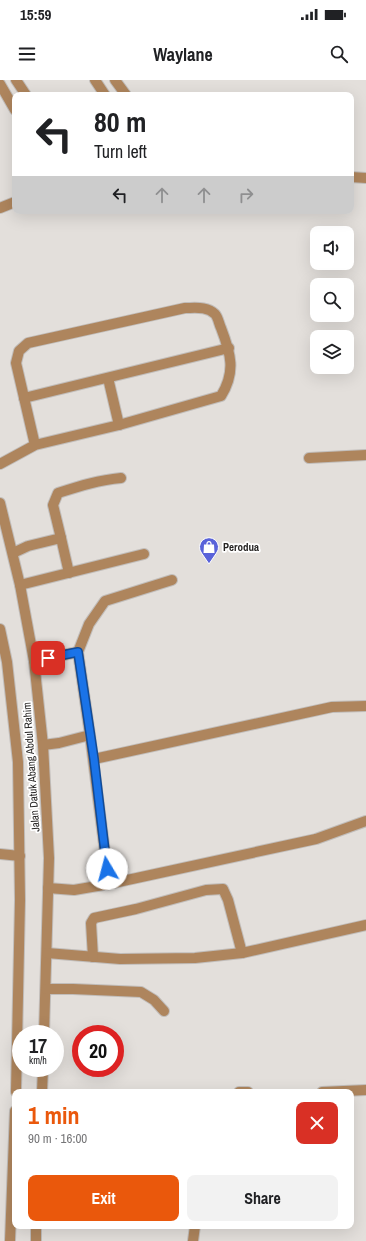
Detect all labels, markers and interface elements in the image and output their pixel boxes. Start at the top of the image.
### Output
text: 15:59 [20,4,51,25]
text: Waylane [153,42,213,67]
icon: menu [16,43,38,65]
icon: search [328,43,350,65]
text: 80 m [94,103,146,141]
icon: left [28,108,80,160]
text: Turn left [94,139,147,164]
icon: left [109,184,131,206]
icon: ahead [151,184,173,206]
icon: ahead [193,184,215,206]
icon: right [235,184,257,206]
map controls [310,226,354,374]
button: sound [310,226,354,270]
button: search [310,278,354,322]
button: layers [310,330,354,374]
shop icon: Perodua [198,536,220,564]
place label: Perodua [223,540,259,554]
pin [31,641,65,675]
icon: arrive [37,647,59,669]
street label: Jalan Datuk Abang Abdul Rahim [19,702,43,832]
position arrow [86,848,128,890]
speed limit sign: 20 [72,1025,124,1077]
text: 17 [29,1032,47,1059]
text: km/h [29,1054,47,1067]
text: 1 min [28,1099,79,1131]
button: close [296,1102,338,1144]
text: 90 m · 16:00 [28,1130,87,1147]
button: Exit [28,1175,179,1221]
button: Share [187,1175,338,1221]

